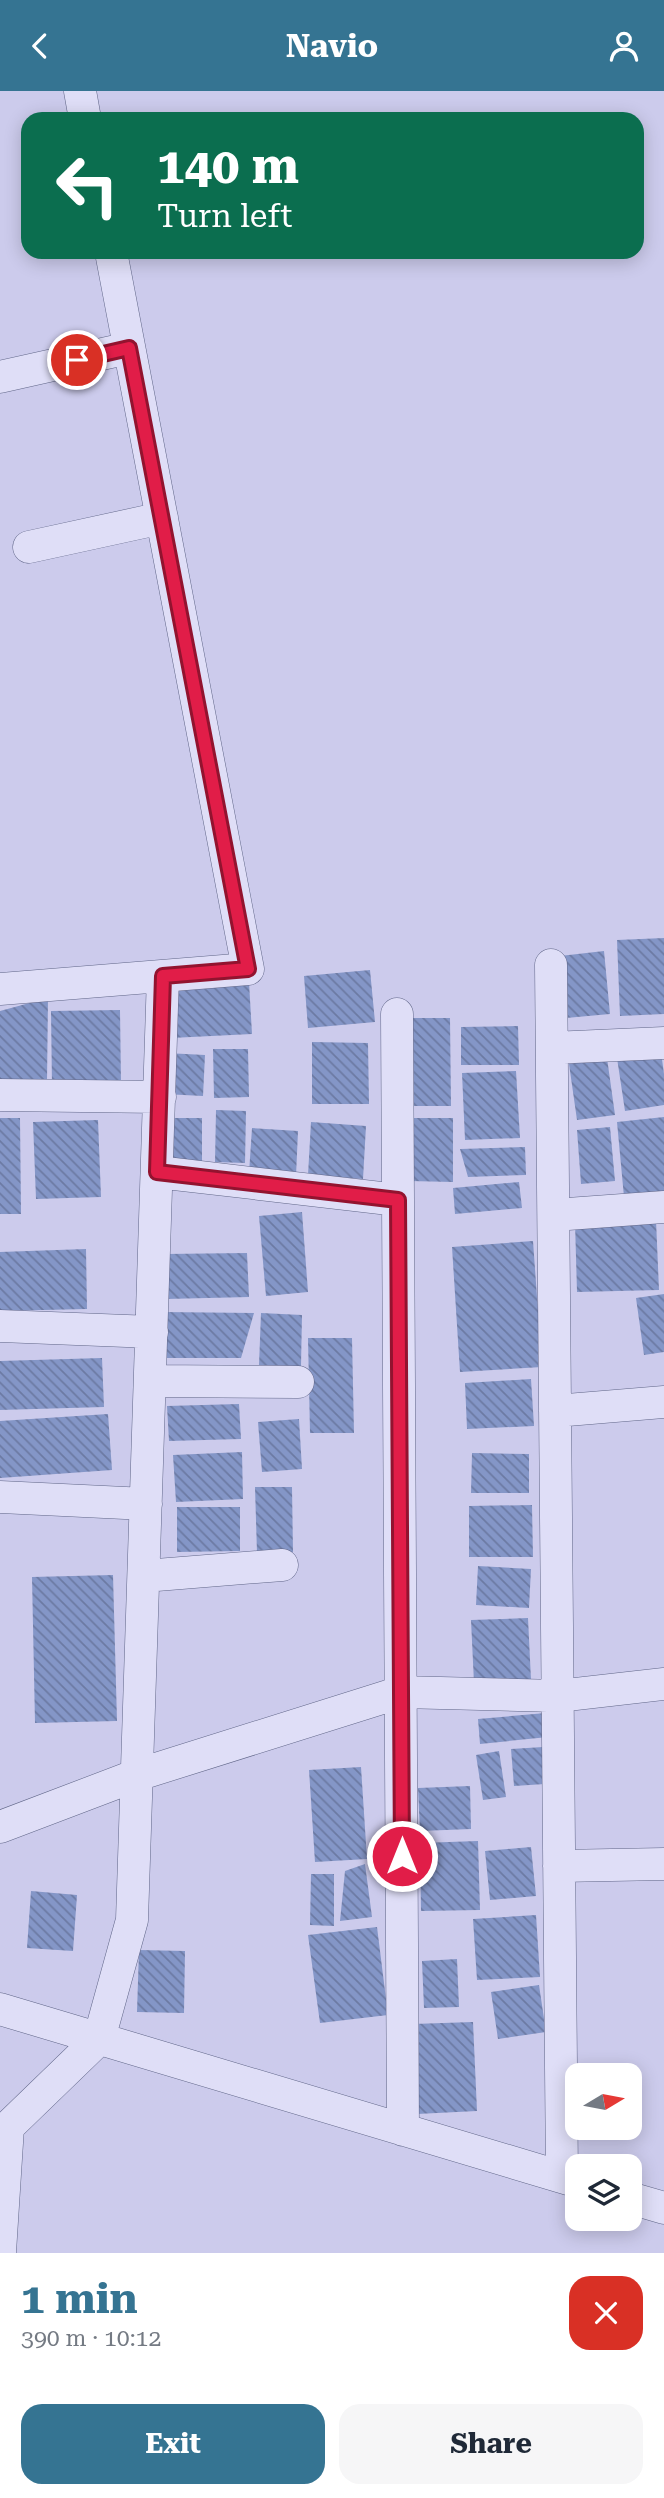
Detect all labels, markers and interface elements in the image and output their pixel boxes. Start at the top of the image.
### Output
icon: back [21,27,59,65]
text: Navio [286,27,378,65]
icon: person [605,27,643,65]
text: 140 m [157,138,299,195]
icon: left [42,140,133,231]
text: Turn left [157,197,292,235]
pin [47,330,107,390]
icon: arrive [58,341,96,379]
position arrow [365,1819,439,1893]
north arrow [565,2063,642,2140]
map controls [565,2063,642,2231]
button: layers [565,2154,642,2231]
text: 1 min [21,2274,138,2323]
button: close [569,2276,643,2350]
text: 390 m · 10:12 [21,2325,161,2352]
button: Exit [21,2404,325,2484]
button: Share [339,2404,643,2484]

